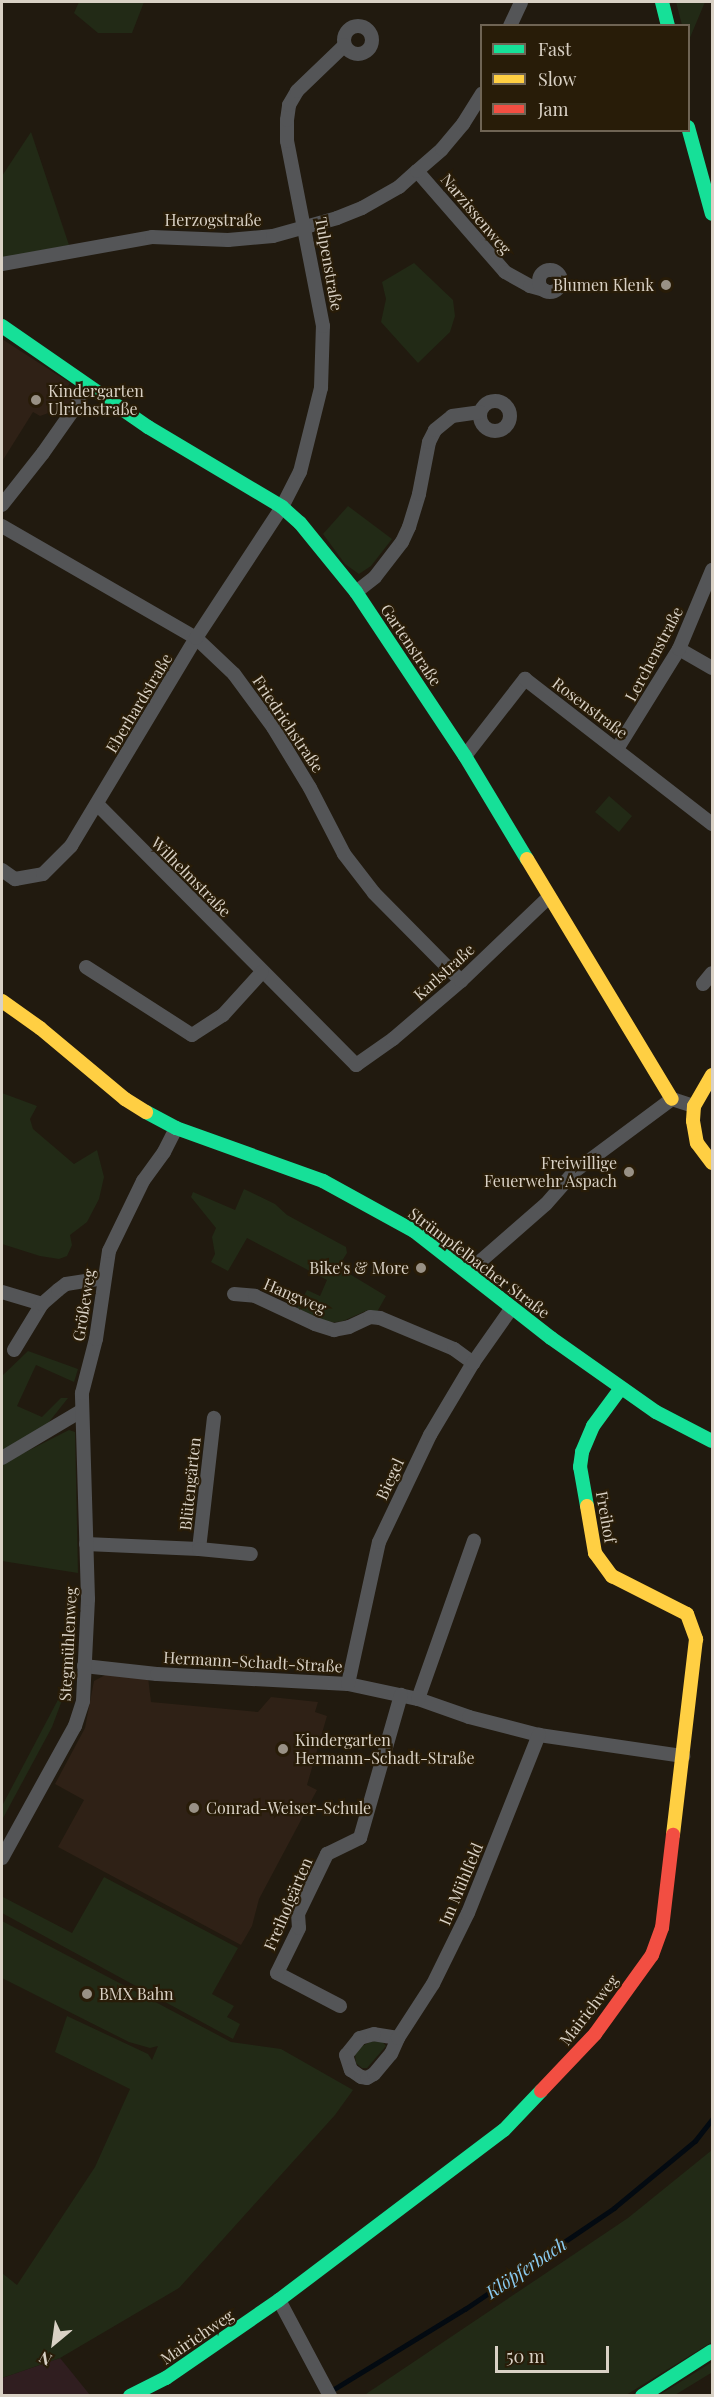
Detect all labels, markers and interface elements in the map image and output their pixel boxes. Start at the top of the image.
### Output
legend [480,24,690,132]
text: Fast [538,37,571,61]
text: Slow [538,67,576,91]
text: Jam [538,97,568,121]
street label: Narzissenweg [437,170,515,258]
street label: Herzogstraße [164,210,262,230]
street label: Tulpenstraße [311,216,347,312]
place label: Blumen Klenk [553,275,654,295]
marker: Blumen Klenk [659,278,673,292]
place label: Kindergarten Ulrichstraße [48,381,144,419]
marker: Kindergarten Ulrichstraße [29,393,43,407]
street label: Gartenstraße [377,600,445,690]
street label: Lerchenstraße [621,603,687,705]
street label: Eberhardstraße [102,650,176,756]
street label: Friedrichstraße [249,672,327,776]
street label: Rosenstraße [549,673,631,743]
street label: Wilhelmstraße [147,833,235,921]
street label: Karlstraße [410,940,478,1004]
place label: Freiwillige Feuerwehr Aspach [483,1153,617,1191]
marker: Freiwillige Feuerwehr Aspach [622,1165,636,1179]
street label: Strümpfelbacher Straße [404,1204,554,1322]
place label: Bike's & More [309,1258,409,1278]
marker: Bike's & More [414,1261,428,1275]
street label: Größeweg [69,1267,99,1343]
street label: Hangweg [261,1274,329,1318]
street label: Blütengärten [176,1436,204,1532]
street label: Biegel [372,1455,408,1503]
street label: Freihof [592,1490,620,1544]
street label: Stegmühlenweg [55,1586,81,1702]
street label: Hermann-Schadt-Straße [163,1648,343,1676]
place label: Kindergarten Hermann-Schadt-Straße [295,1730,475,1768]
marker: Kindergarten Hermann-Schadt-Straße [276,1742,290,1756]
place label: Conrad-Weiser-Schule [206,1798,371,1818]
marker: Conrad-Weiser-Schule [187,1801,201,1815]
street label: Im Mühlfeld [435,1840,487,1928]
street label: Freihofgärten [260,1855,316,1953]
street label: Mairichweg [556,1971,622,2049]
place label: BMX Bahn [99,1984,174,2004]
marker: BMX Bahn [80,1987,94,2001]
water label: Klöpferbach [481,2233,571,2303]
street label: Mairichweg [157,2306,237,2368]
north arrow [24,2313,84,2373]
scale bar [498,2334,612,2372]
text: 50 m [506,2344,545,2368]
text: N [35,2347,55,2371]

